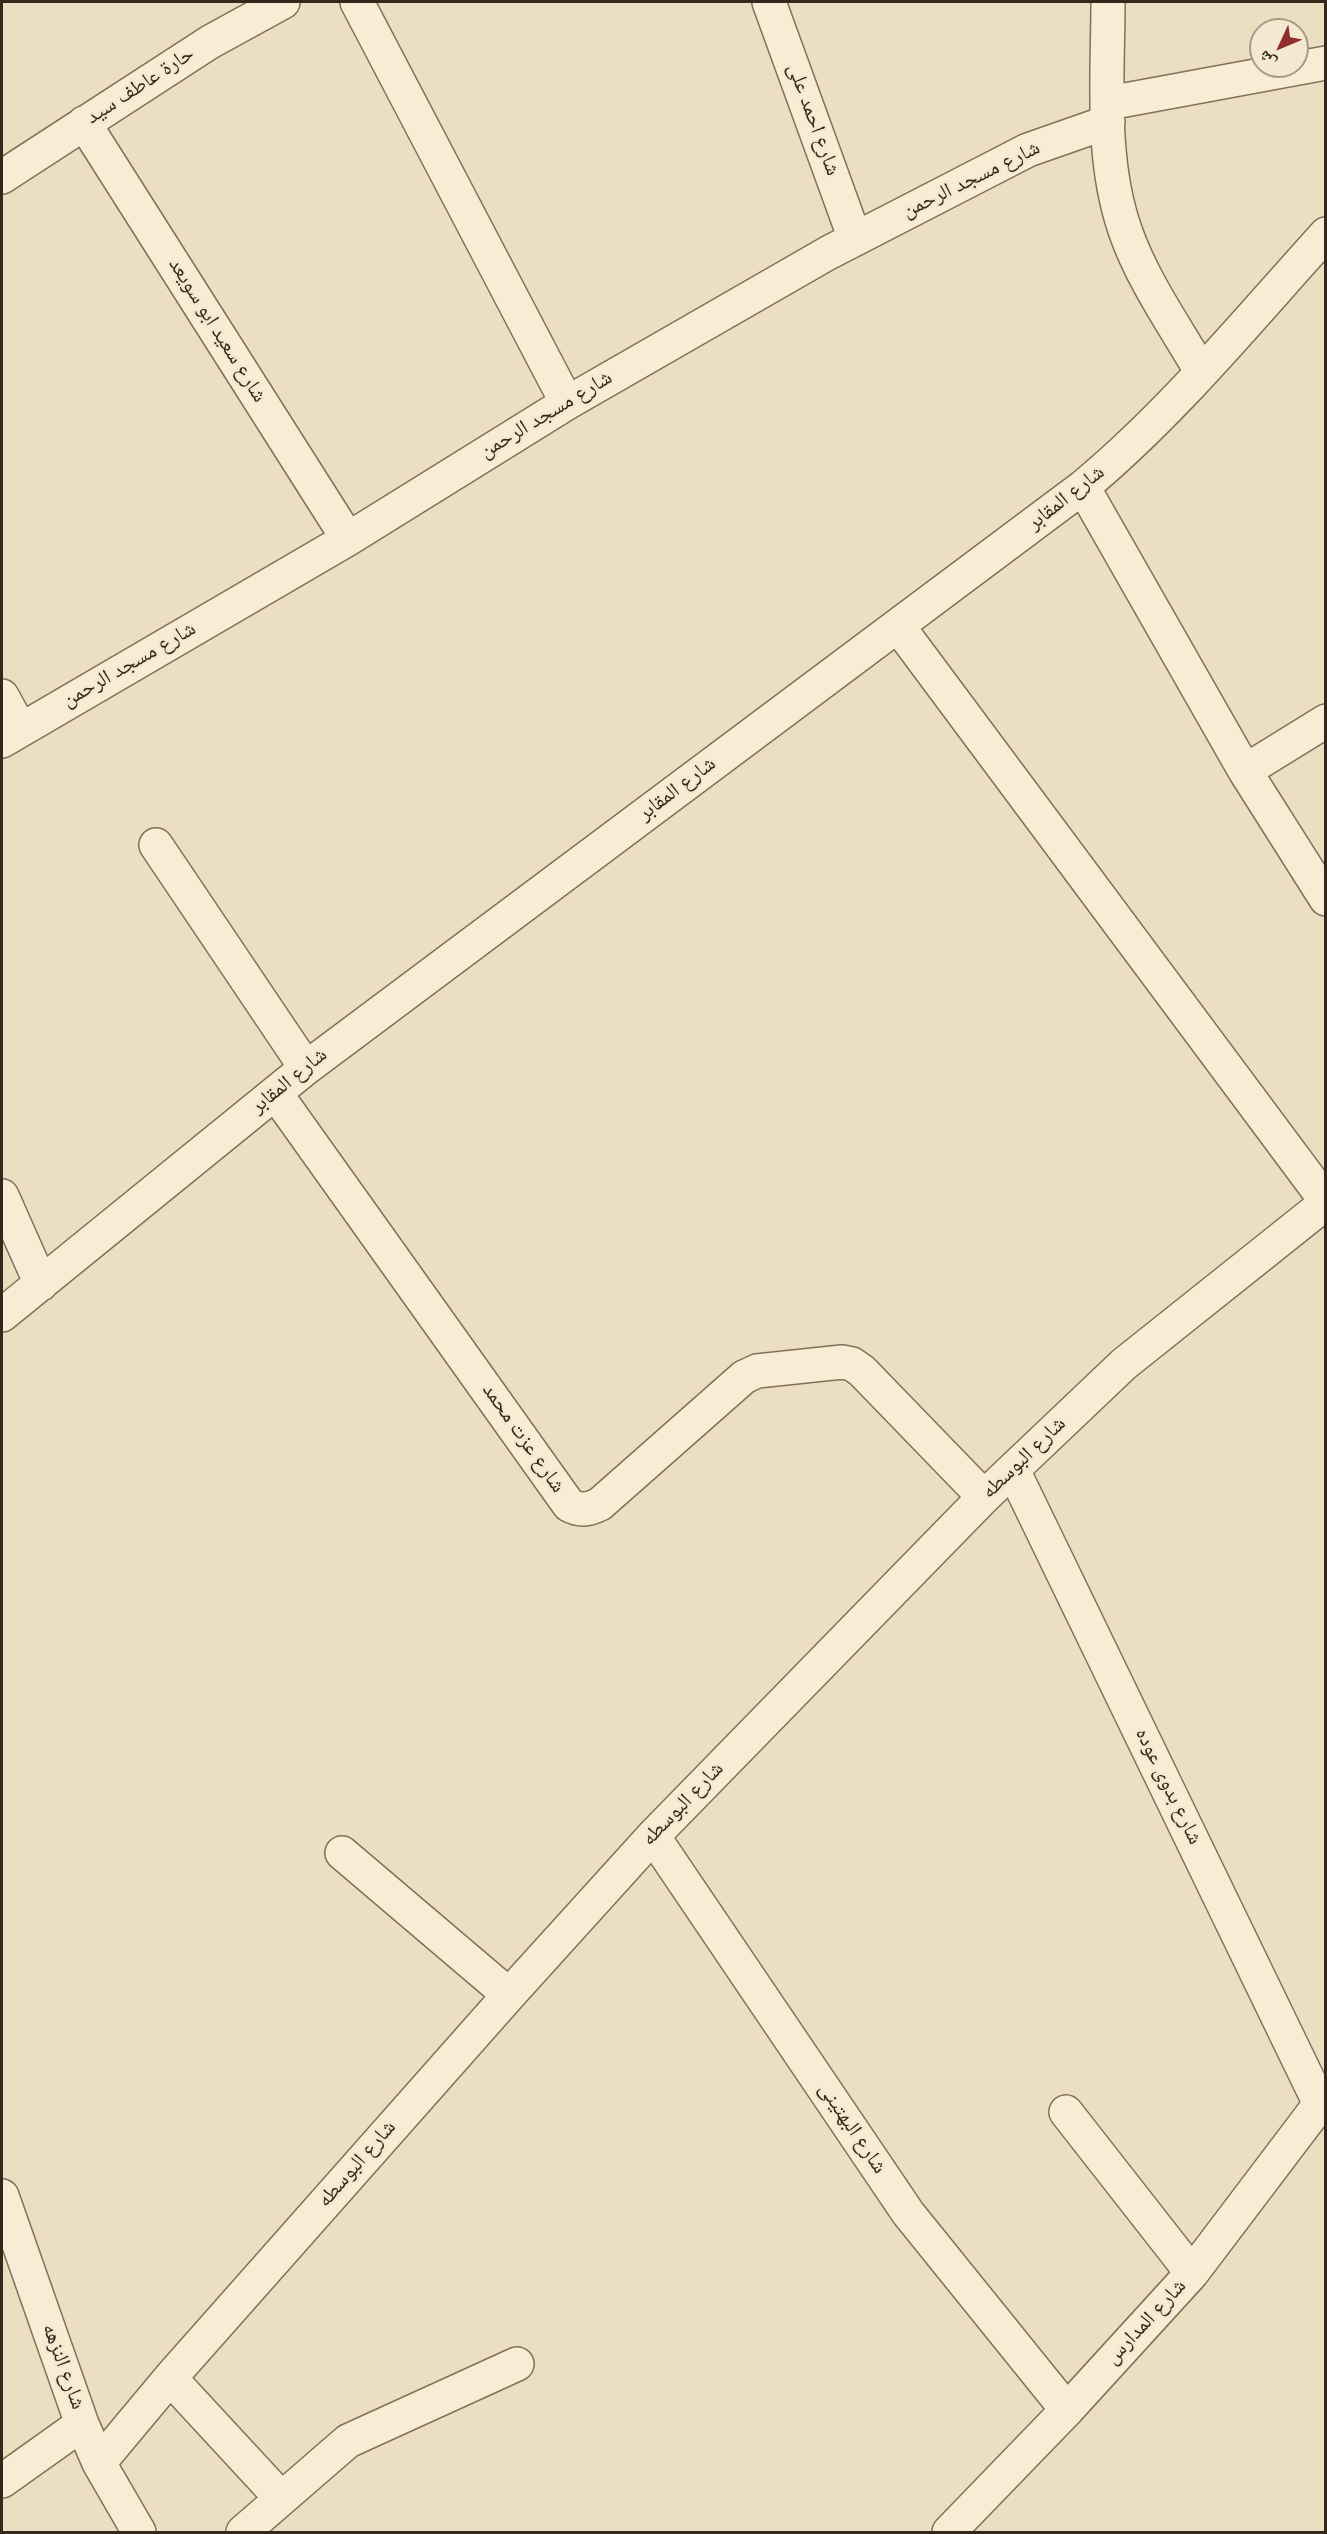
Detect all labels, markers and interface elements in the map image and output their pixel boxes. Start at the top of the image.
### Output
north arrow [1249,18,1309,78]
street label: حارة عاطف سيد [82,43,200,131]
text: ش [1253,45,1282,74]
street label: شارع احمد على [780,60,844,180]
street label: شارع مسجد الرحمن [899,137,1045,225]
street label: شارع سعيد ابو سويعد [161,254,271,408]
street label: شارع مسجد الرحمن [476,367,618,465]
street label: شارع المقابر [1023,461,1111,537]
street label: شارع مسجد الرحمن [59,618,201,714]
street label: شارع المقابر [634,753,722,827]
street label: شارع المقابر [247,1044,333,1120]
street label: شارع عزت محمد [475,1379,569,1499]
street label: شارع البوسطه [978,1413,1072,1505]
street label: شارع بدوى عوده [1128,1725,1206,1849]
street label: شارع البوسطه [638,1758,730,1852]
street label: شارع البهتينى [811,2079,891,2179]
street label: شارع البوسطه [313,2116,403,2214]
street label: شارع المدارس [1101,2275,1193,2371]
street label: شارع النزهه [35,2321,89,2413]

